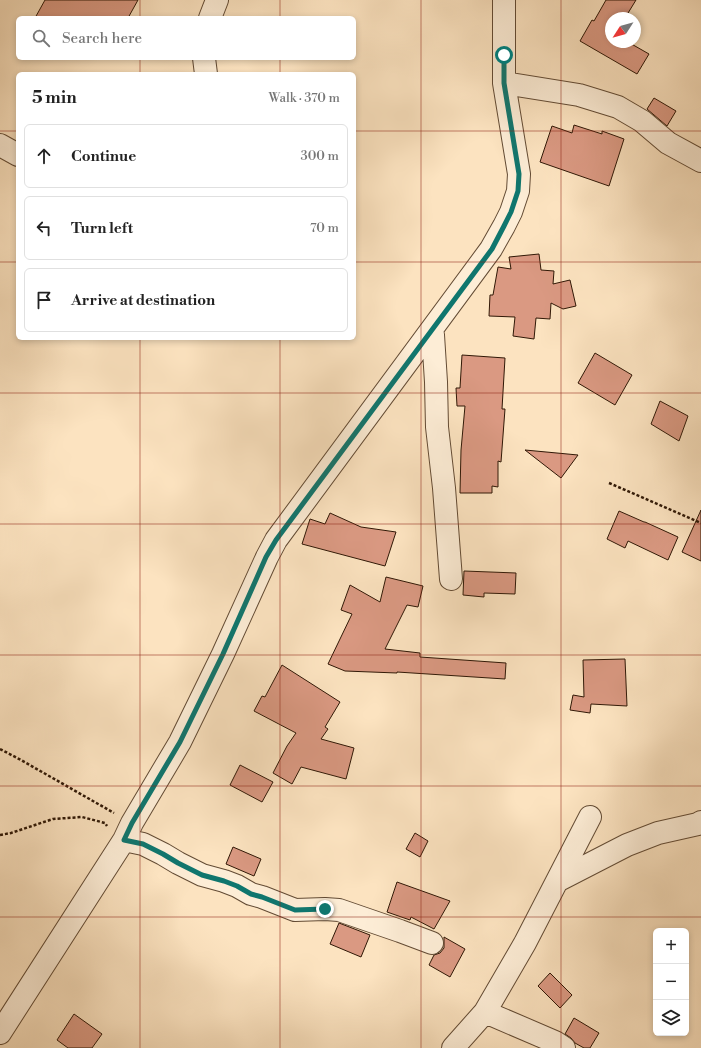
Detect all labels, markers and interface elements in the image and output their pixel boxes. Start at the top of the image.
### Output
north arrow [605,12,641,48]
search box [16,16,356,60]
icon: search [30,27,52,49]
text: Search here [62,29,142,48]
route start [495,46,513,64]
text: 5 min [32,87,77,109]
text: Walk · 370 m [268,90,340,106]
icon: ahead [33,145,55,167]
text: Continue [71,147,136,166]
text: 300 m [301,148,339,164]
icon: left [33,217,55,239]
text: Turn left [71,219,133,238]
text: 70 m [310,220,339,236]
icon: arrive [33,289,55,311]
text: Arrive at destination [71,291,215,310]
route end [316,900,334,918]
map controls [653,928,689,1036]
button: + [653,928,689,964]
button: − [653,964,689,1000]
button: layers [653,1000,689,1036]

